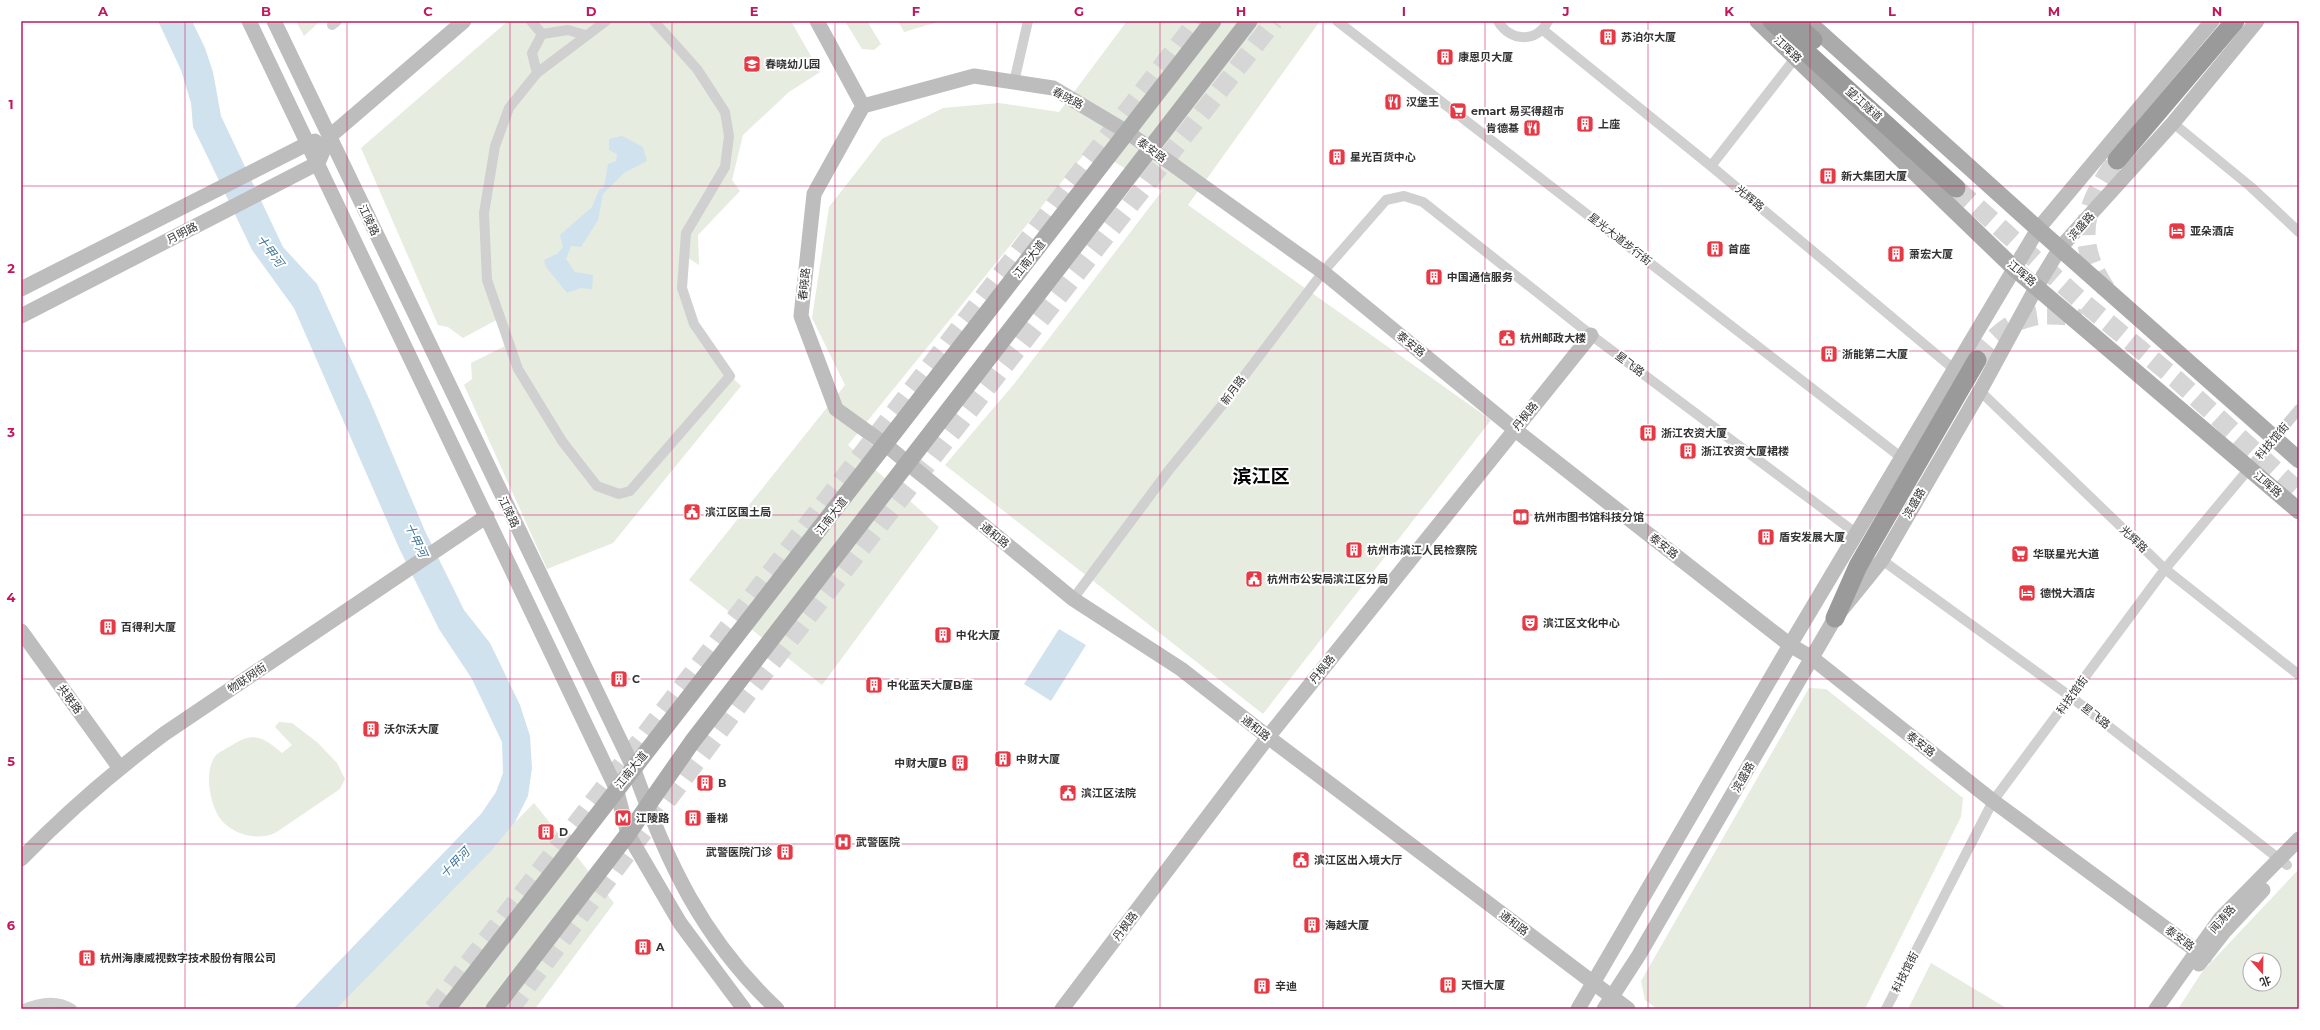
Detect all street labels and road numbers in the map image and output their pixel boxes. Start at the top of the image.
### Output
street label: 江晖路 [1771,33,1805,65]
street label: 春晓路 [1050,84,1086,112]
street label: 望江隧道 [1843,84,1885,124]
street label: 泰安路 [1135,135,1169,165]
street label: 光辉路 [1733,182,1767,214]
street label: 江陵路 [355,202,383,238]
street label: 滨盛路 [2065,209,2097,243]
street label: 星光大道步行街 [1585,210,1655,268]
street label: 月明路 [164,219,200,247]
street label: 江南大道 [1010,237,1048,281]
street label: 江晖路 [2005,257,2039,289]
street label: 春晓路 [795,267,813,301]
street label: 泰安路 [1394,328,1428,360]
street label: 星飞路 [1613,348,1647,380]
street label: 新月路 [1218,373,1248,407]
street label: 丹枫路 [1509,399,1541,433]
street label: 科技馆街 [2252,420,2292,462]
street label: 江晖路 [2251,468,2285,500]
street label: 滨盛路 [1900,485,1928,521]
street label: 江陵路 [495,494,523,530]
street label: 江南大道 [812,494,850,538]
street label: 通和路 [978,519,1012,551]
street label: 光辉路 [2117,523,2151,555]
street label: 泰安路 [1647,530,1681,562]
street label: 丹枫路 [1306,652,1338,686]
street label: 物联网街 [225,660,269,696]
street label: 科技馆街 [2053,673,2091,717]
street label: 共联路 [55,682,85,716]
street label: 星飞路 [2079,700,2113,732]
street label: 通和路 [1239,712,1273,744]
street label: 泰安路 [1904,728,1938,760]
street label: 江南大道 [612,748,650,792]
street label: 滨盛路 [1729,759,1757,795]
street label: 闻涛路 [2206,902,2238,936]
street label: 通和路 [1497,907,1531,939]
street label: 丹枫路 [1109,909,1141,943]
street label: 泰安路 [2163,923,2197,953]
street label: 科技馆街 [1889,949,1921,995]

